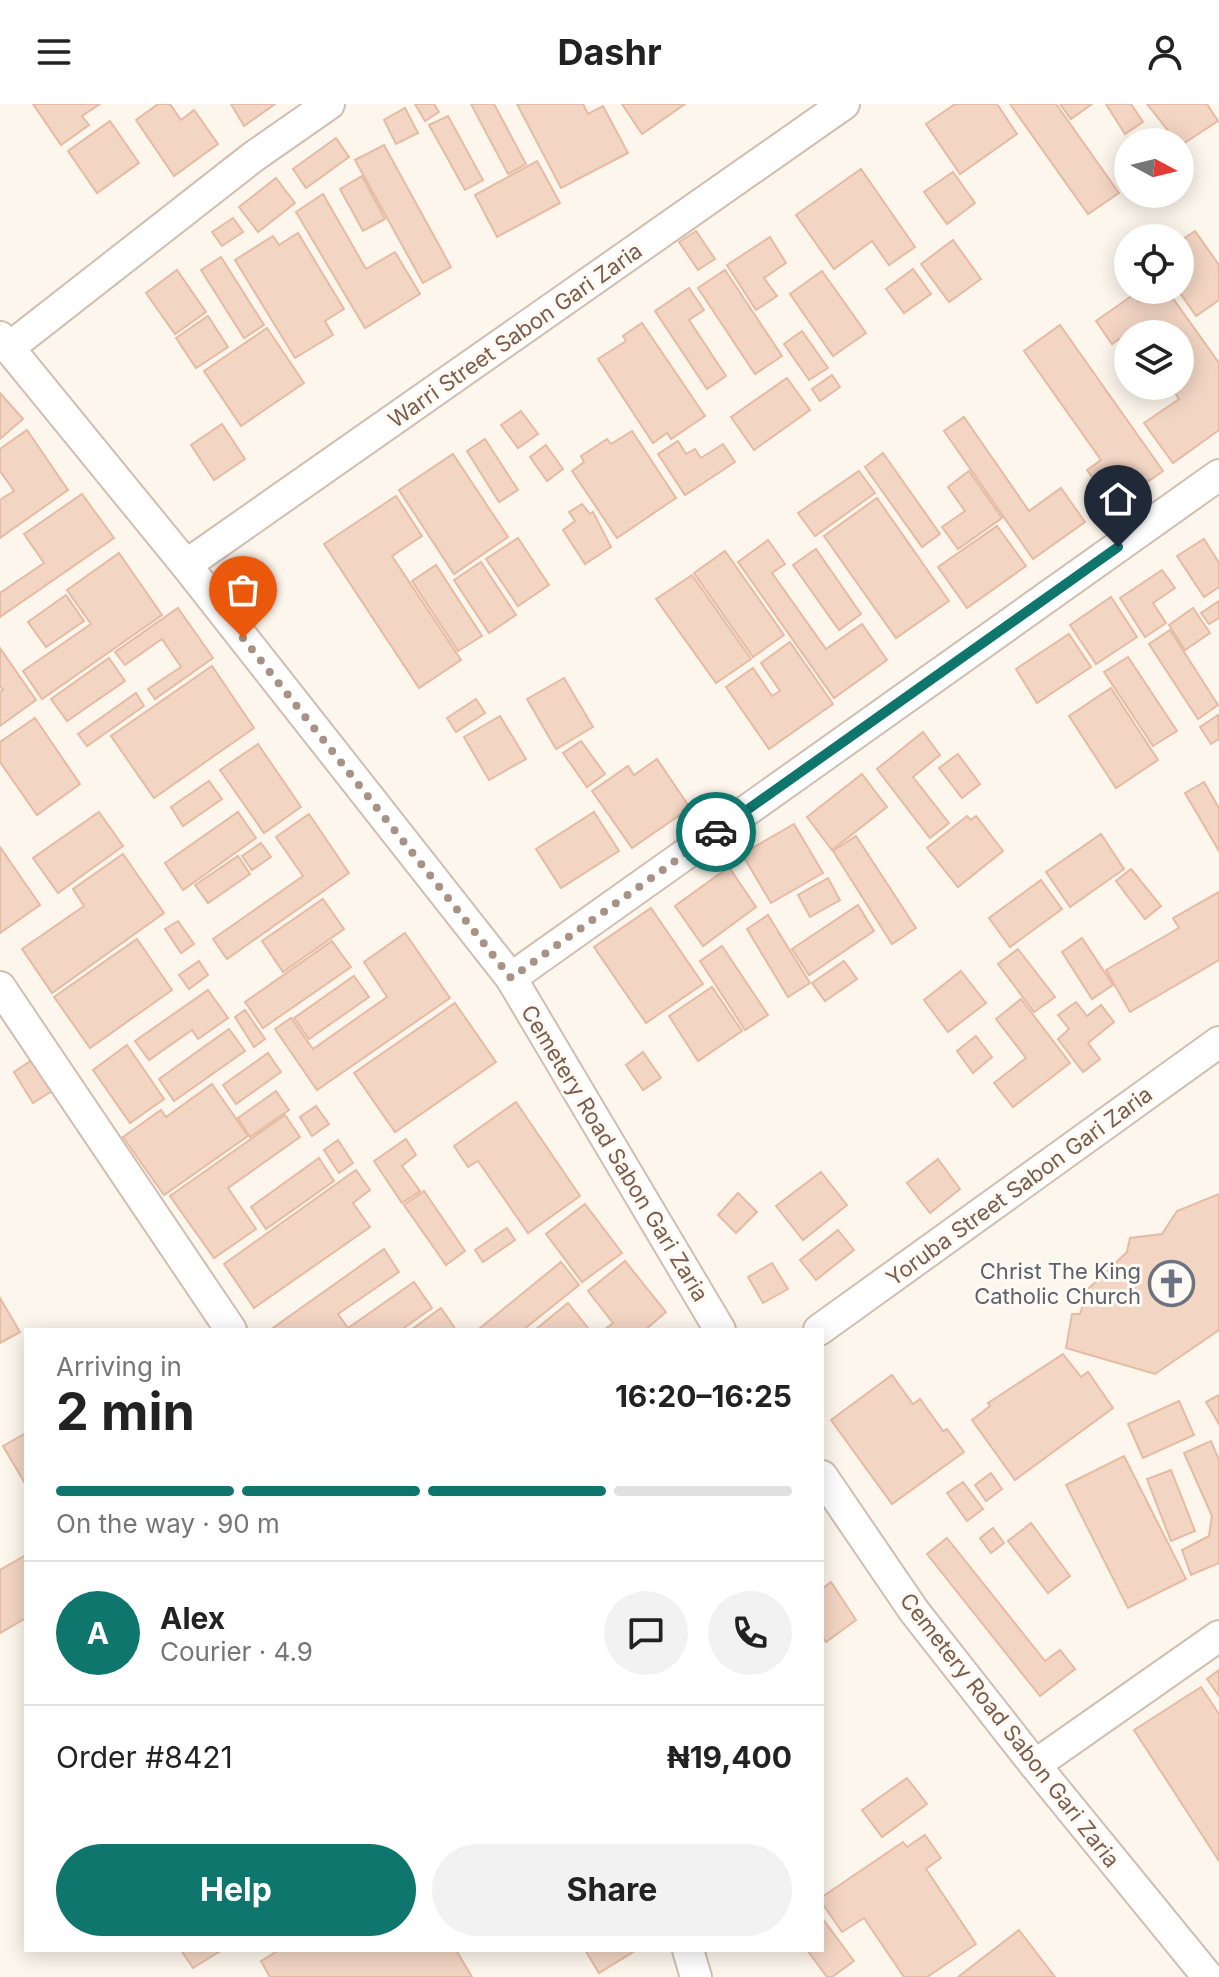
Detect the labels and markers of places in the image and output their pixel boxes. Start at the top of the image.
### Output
pin [1084,465,1152,547]
pin [209,556,277,638]
place label: Christ The King Catholic Church [974,1258,1141,1309]
church icon: Christ The King Catholic Church [1148,1260,1196,1308]

